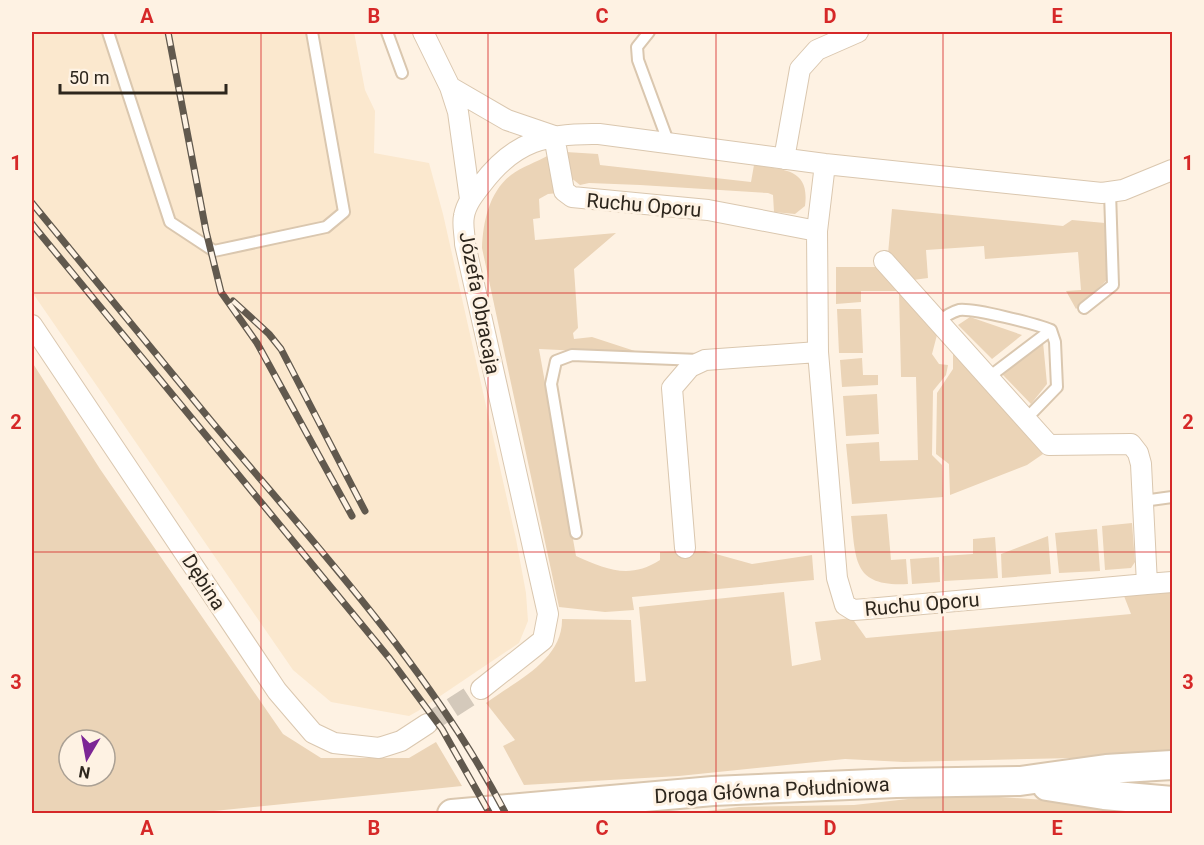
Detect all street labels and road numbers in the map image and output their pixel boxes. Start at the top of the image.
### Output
street label: Ruchu Oporu [586,188,702,222]
street label: Józefa Obracaja [454,230,506,376]
street label: Dębina [177,550,231,614]
street label: Ruchu Oporu [864,587,980,621]
street label: Droga Główna Południowa [654,772,890,808]

